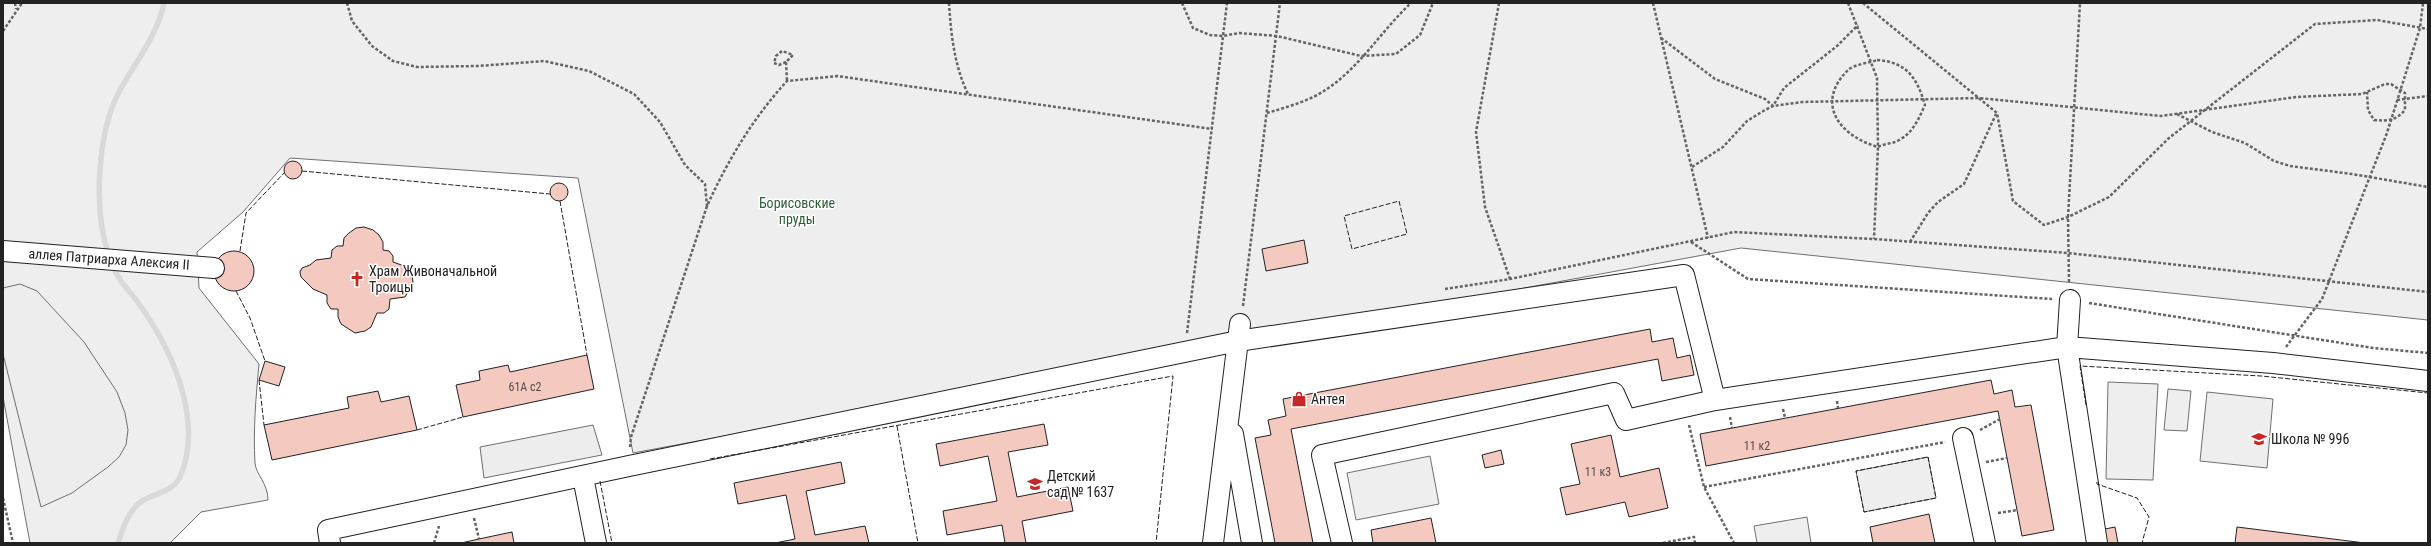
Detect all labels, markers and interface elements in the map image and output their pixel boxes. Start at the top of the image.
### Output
park label: Борисовские пруды [759,195,836,227]
street label: аллея Патриарха Алексия II [28,245,190,273]
place label: Храм Живоначальной Троицы [369,263,497,295]
church icon: Храм Живоначальной Троицы [348,270,366,288]
house number: 61А с2 [509,380,542,394]
shop icon: Антея [1290,390,1308,408]
place label: Антея [1311,391,1345,407]
school or university icon: Школа № 996 [2250,430,2268,448]
place label: Школа № 996 [2271,431,2349,447]
house number: 11 к2 [1744,439,1770,453]
house number: 11 к3 [1585,465,1611,479]
place label: Детский сад № 1637 [1047,468,1114,500]
school or university icon: Детский сад № 1637 [1026,475,1044,493]

